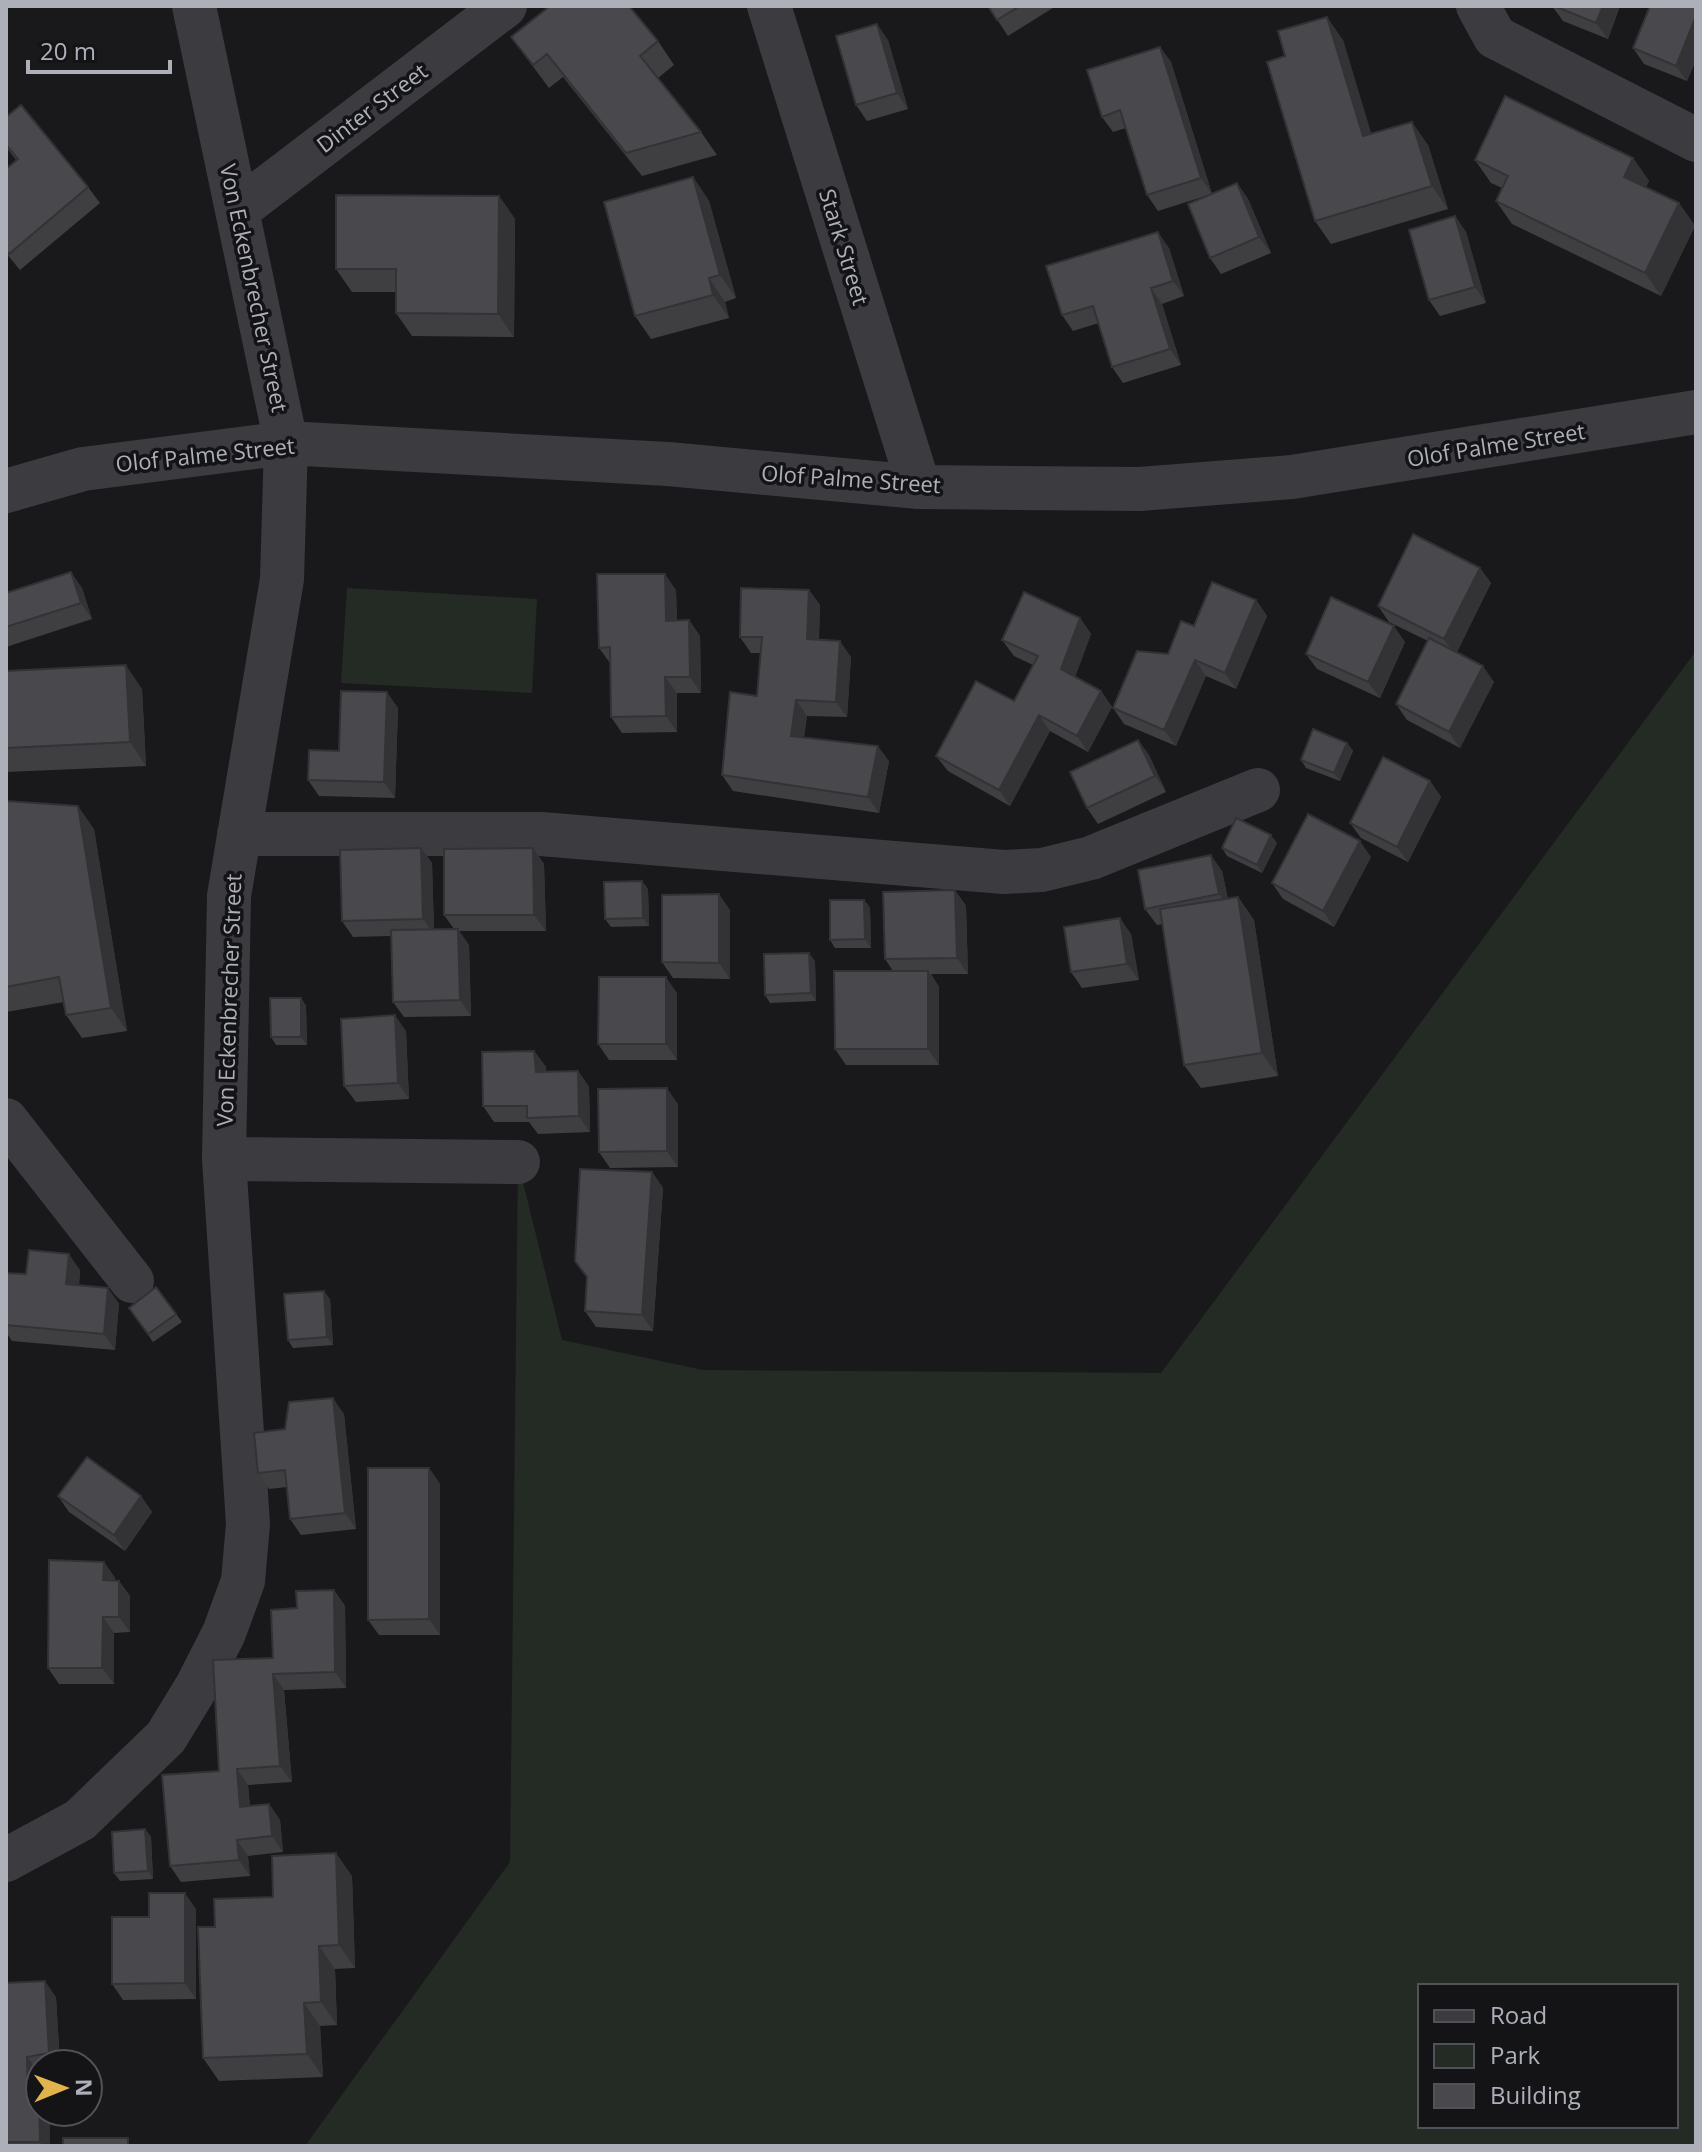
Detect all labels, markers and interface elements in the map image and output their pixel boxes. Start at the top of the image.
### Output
scale bar [28,24,170,74]
text: 20 m [40,34,96,67]
street label: Dinter Street [310,56,433,159]
street label: Von Eckenbrecher Street [214,161,296,415]
street label: Stark Street [813,185,877,309]
street label: Olof Palme Street [1405,415,1587,473]
street label: Olof Palme Street [114,430,296,478]
street label: Olof Palme Street [760,457,942,499]
street label: Von Eckenbrecher Street [209,873,247,1127]
legend [1418,1984,1678,2128]
text: Road [1490,1998,1547,2031]
text: Park [1490,2038,1541,2071]
north arrow [24,2048,104,2128]
text: N [70,2078,100,2097]
text: Building [1490,2078,1581,2111]

